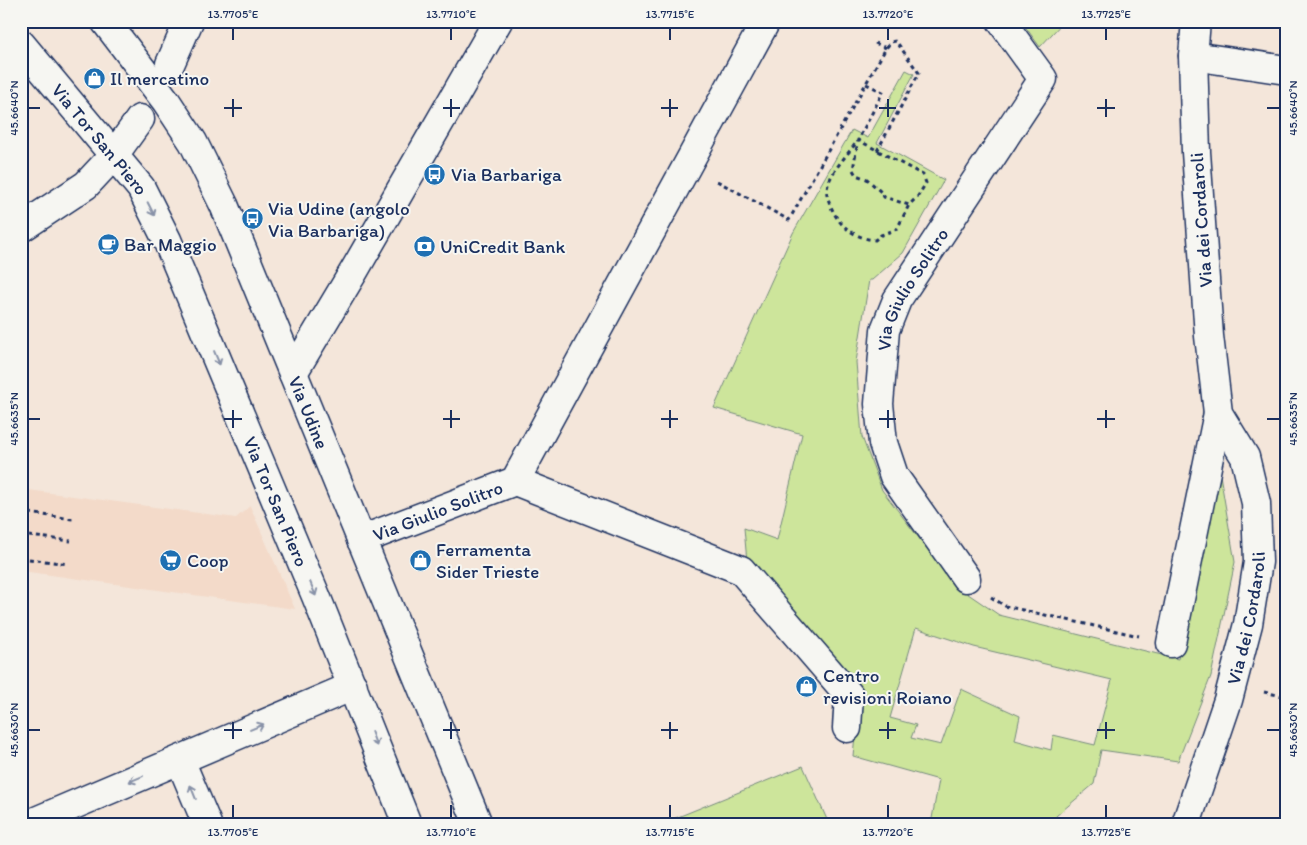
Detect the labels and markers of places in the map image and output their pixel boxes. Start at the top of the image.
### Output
shop icon: Il mercatino [82,66,106,90]
place label: Il mercatino [110,67,209,90]
bus stop icon: Via Barbariga [423,162,447,186]
place label: Via Barbariga [451,163,562,186]
place label: Via Udine (angolo Via Barbariga) [268,197,410,242]
bus stop icon: Via Udine (angolo Via Barbariga) [240,207,264,231]
cafe icon: Bar Maggio [96,232,120,256]
place label: Bar Maggio [124,233,217,256]
bank icon: UniCredit Bank [412,234,436,258]
place label: UniCredit Bank [440,235,565,258]
place label: Ferramenta Sider Trieste [436,538,539,583]
supermarket icon: Coop [159,548,183,572]
shop icon: Ferramenta Sider Trieste [408,548,432,572]
place label: Coop [187,549,229,572]
place label: Centro revisioni Roiano [823,664,952,709]
shop icon: Centro revisioni Roiano [795,674,819,698]

